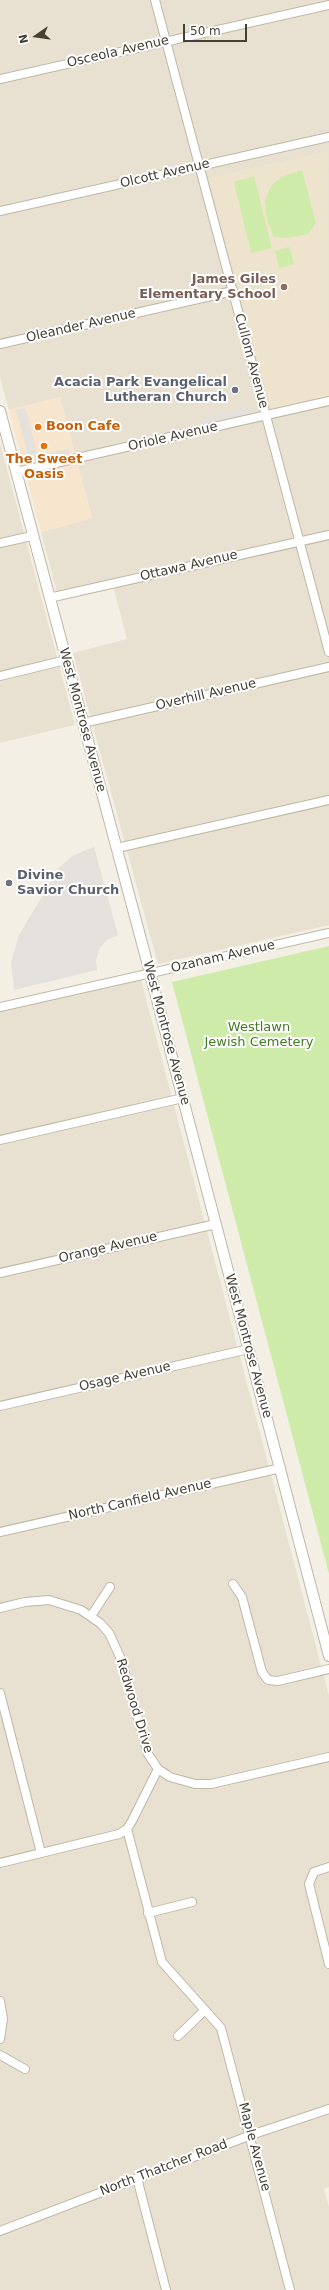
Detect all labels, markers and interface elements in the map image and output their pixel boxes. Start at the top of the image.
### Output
north arrow [16,16,56,56]
scale bar [185,16,249,42]
text: 50 m [190,24,221,38]
text: N [16,33,31,45]
street label: Osceola Avenue [66,33,170,71]
street label: Olcott Avenue [119,156,211,192]
place label: James Giles Elementary School [139,272,276,303]
marker: James Giles Elementary School [279,282,289,292]
street label: Oleander Avenue [25,306,137,346]
street label: Cullom Avenue [231,312,271,410]
place label: Acacia Park Evangelical Lutheran Church [54,375,227,406]
marker: Acacia Park Evangelical Lutheran Church [230,385,240,395]
place label: Boon Cafe [46,419,120,435]
street label: Oriole Avenue [127,419,219,455]
marker: Boon Cafe [33,422,43,432]
marker: The Sweet Oasis [39,441,49,451]
place label: The Sweet Oasis [6,452,82,483]
street label: Ottawa Avenue [139,547,239,585]
street label: West Montrose Avenue [55,646,109,794]
street label: Overhill Avenue [154,676,258,714]
place label: Divine Savior Church [17,868,119,899]
marker: Divine Savior Church [4,878,14,888]
street label: Ozanam Avenue [169,937,277,977]
street label: West Montrose Avenue [139,959,193,1107]
park label: Westlawn Jewish Cemetery [204,1020,314,1051]
street label: Orange Avenue [57,1229,159,1267]
street label: West Montrose Avenue [221,1272,275,1420]
street label: Osage Avenue [78,1359,172,1395]
street label: North Canfield Avenue [67,1476,213,1524]
street label: Redwood Drive [112,1657,156,1755]
street label: Maple Avenue [235,2101,273,2193]
street label: North Thatcher Road [98,2136,230,2200]

